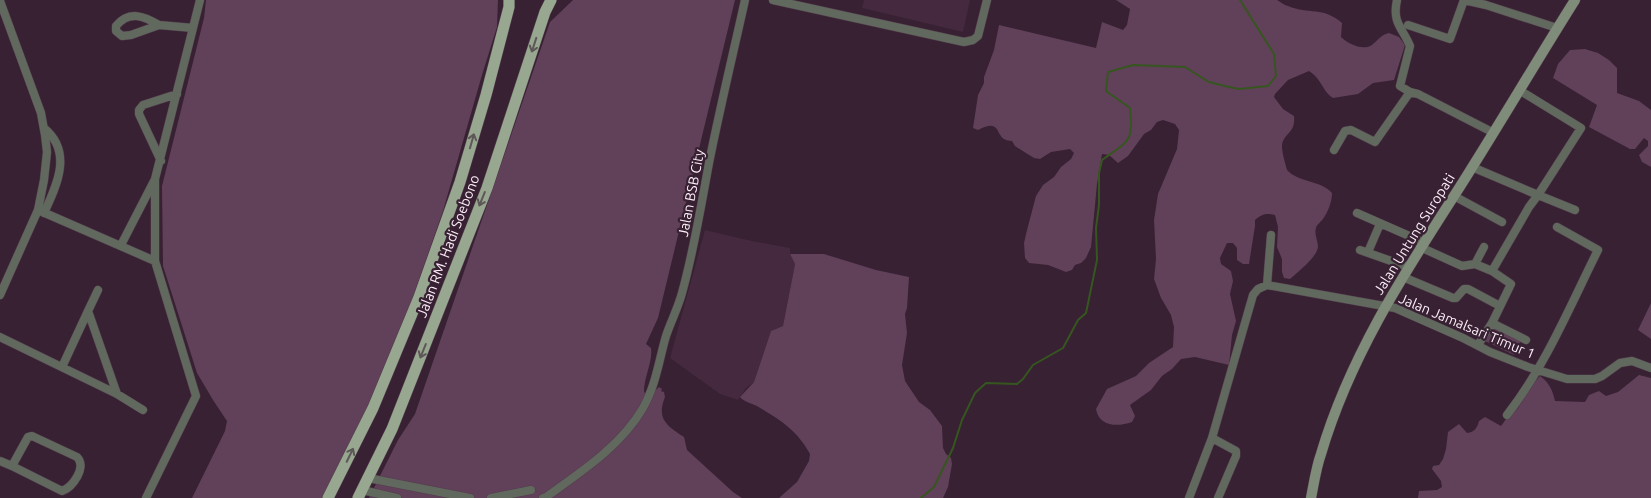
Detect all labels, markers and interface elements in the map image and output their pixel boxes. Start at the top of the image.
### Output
one-way arrow [529,37,538,53]
one-way arrow [468,133,478,149]
street label: Jalan BSB City [675,148,707,238]
street label: Jalan Untung Suropati [1370,171,1458,297]
street label: Jalan RM. Hadi Soebono [413,173,483,319]
one-way arrow [477,192,486,207]
street label: Jalan Jamalsari Timur 1 [1397,290,1537,362]
one-way arrow [418,342,427,358]
one-way arrow [346,448,355,463]

